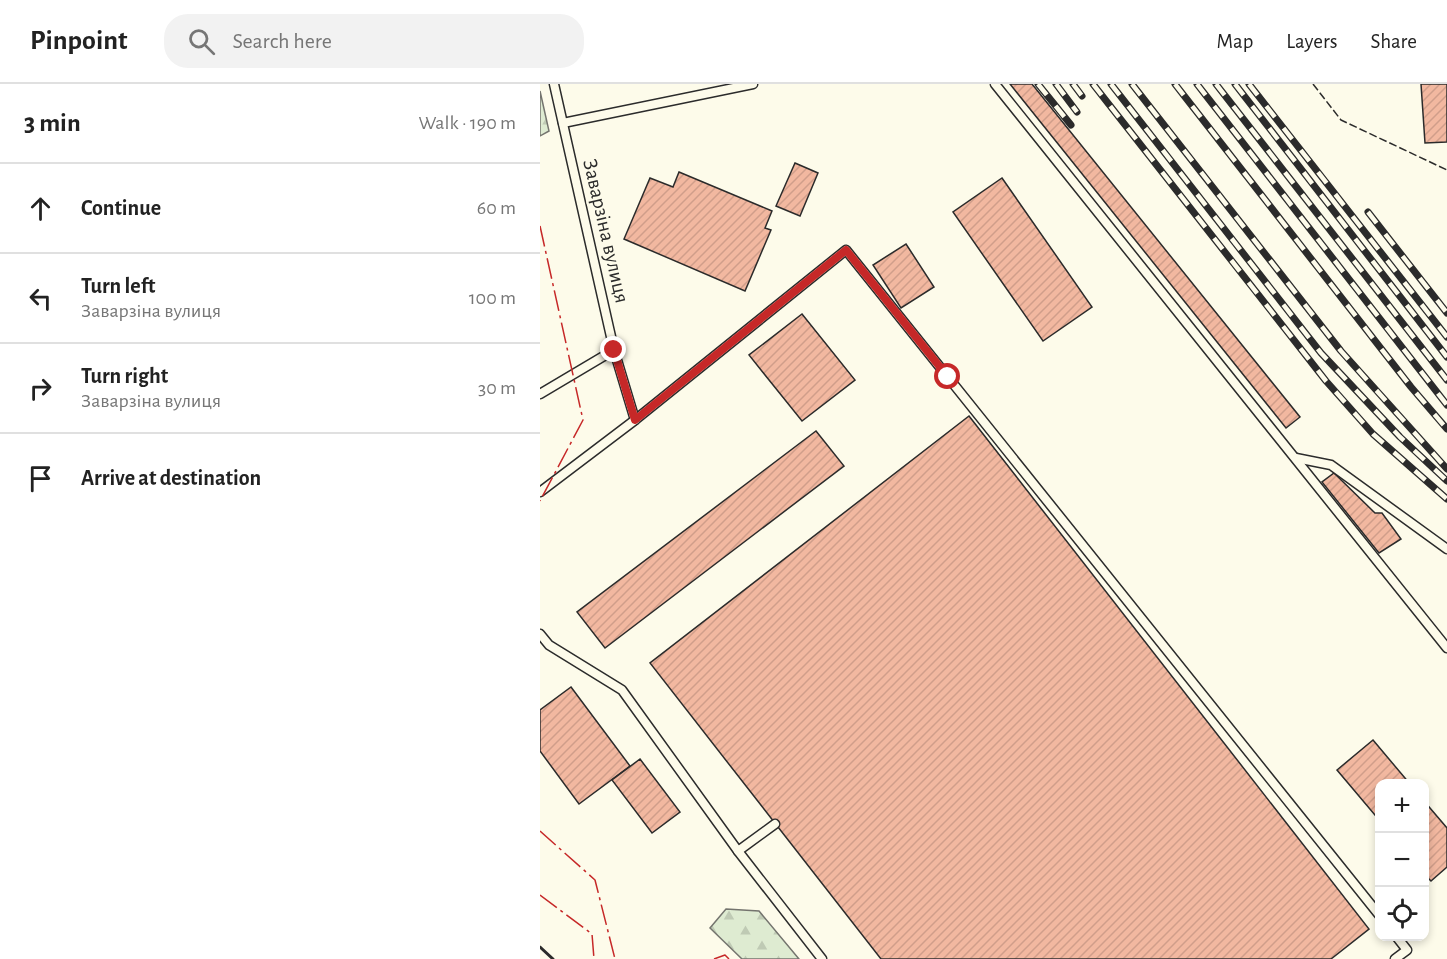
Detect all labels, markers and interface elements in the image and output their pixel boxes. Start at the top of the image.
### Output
search box [164,14,584,68]
icon: search [185,25,218,58]
text: Pinpoint [30,27,128,55]
text: Search here [233,30,332,52]
text: Map [1217,31,1253,52]
text: Layers [1286,31,1337,52]
text: Share [1370,31,1417,52]
text: 3 min [24,110,81,136]
text: Walk · 190 m [419,113,516,133]
street label: Заварзіна вулиця [579,157,633,305]
icon: ahead [24,192,57,225]
text: Continue [81,197,161,219]
text: 60 m [477,198,516,218]
text: Turn left [81,275,155,297]
icon: left [24,282,57,315]
text: 100 m [469,288,516,308]
text: Заварзіна вулиця [81,301,221,321]
route end [600,336,626,362]
route start [934,363,960,389]
text: Turn right [81,365,168,387]
icon: right [24,372,57,405]
text: 30 m [478,378,516,398]
text: Заварзіна вулиця [81,391,221,411]
icon: arrive [24,462,57,495]
text: Arrive at destination [81,467,261,489]
map controls [1375,779,1429,941]
button: + [1375,779,1429,833]
button: − [1375,833,1429,887]
button: locate [1375,887,1429,941]

